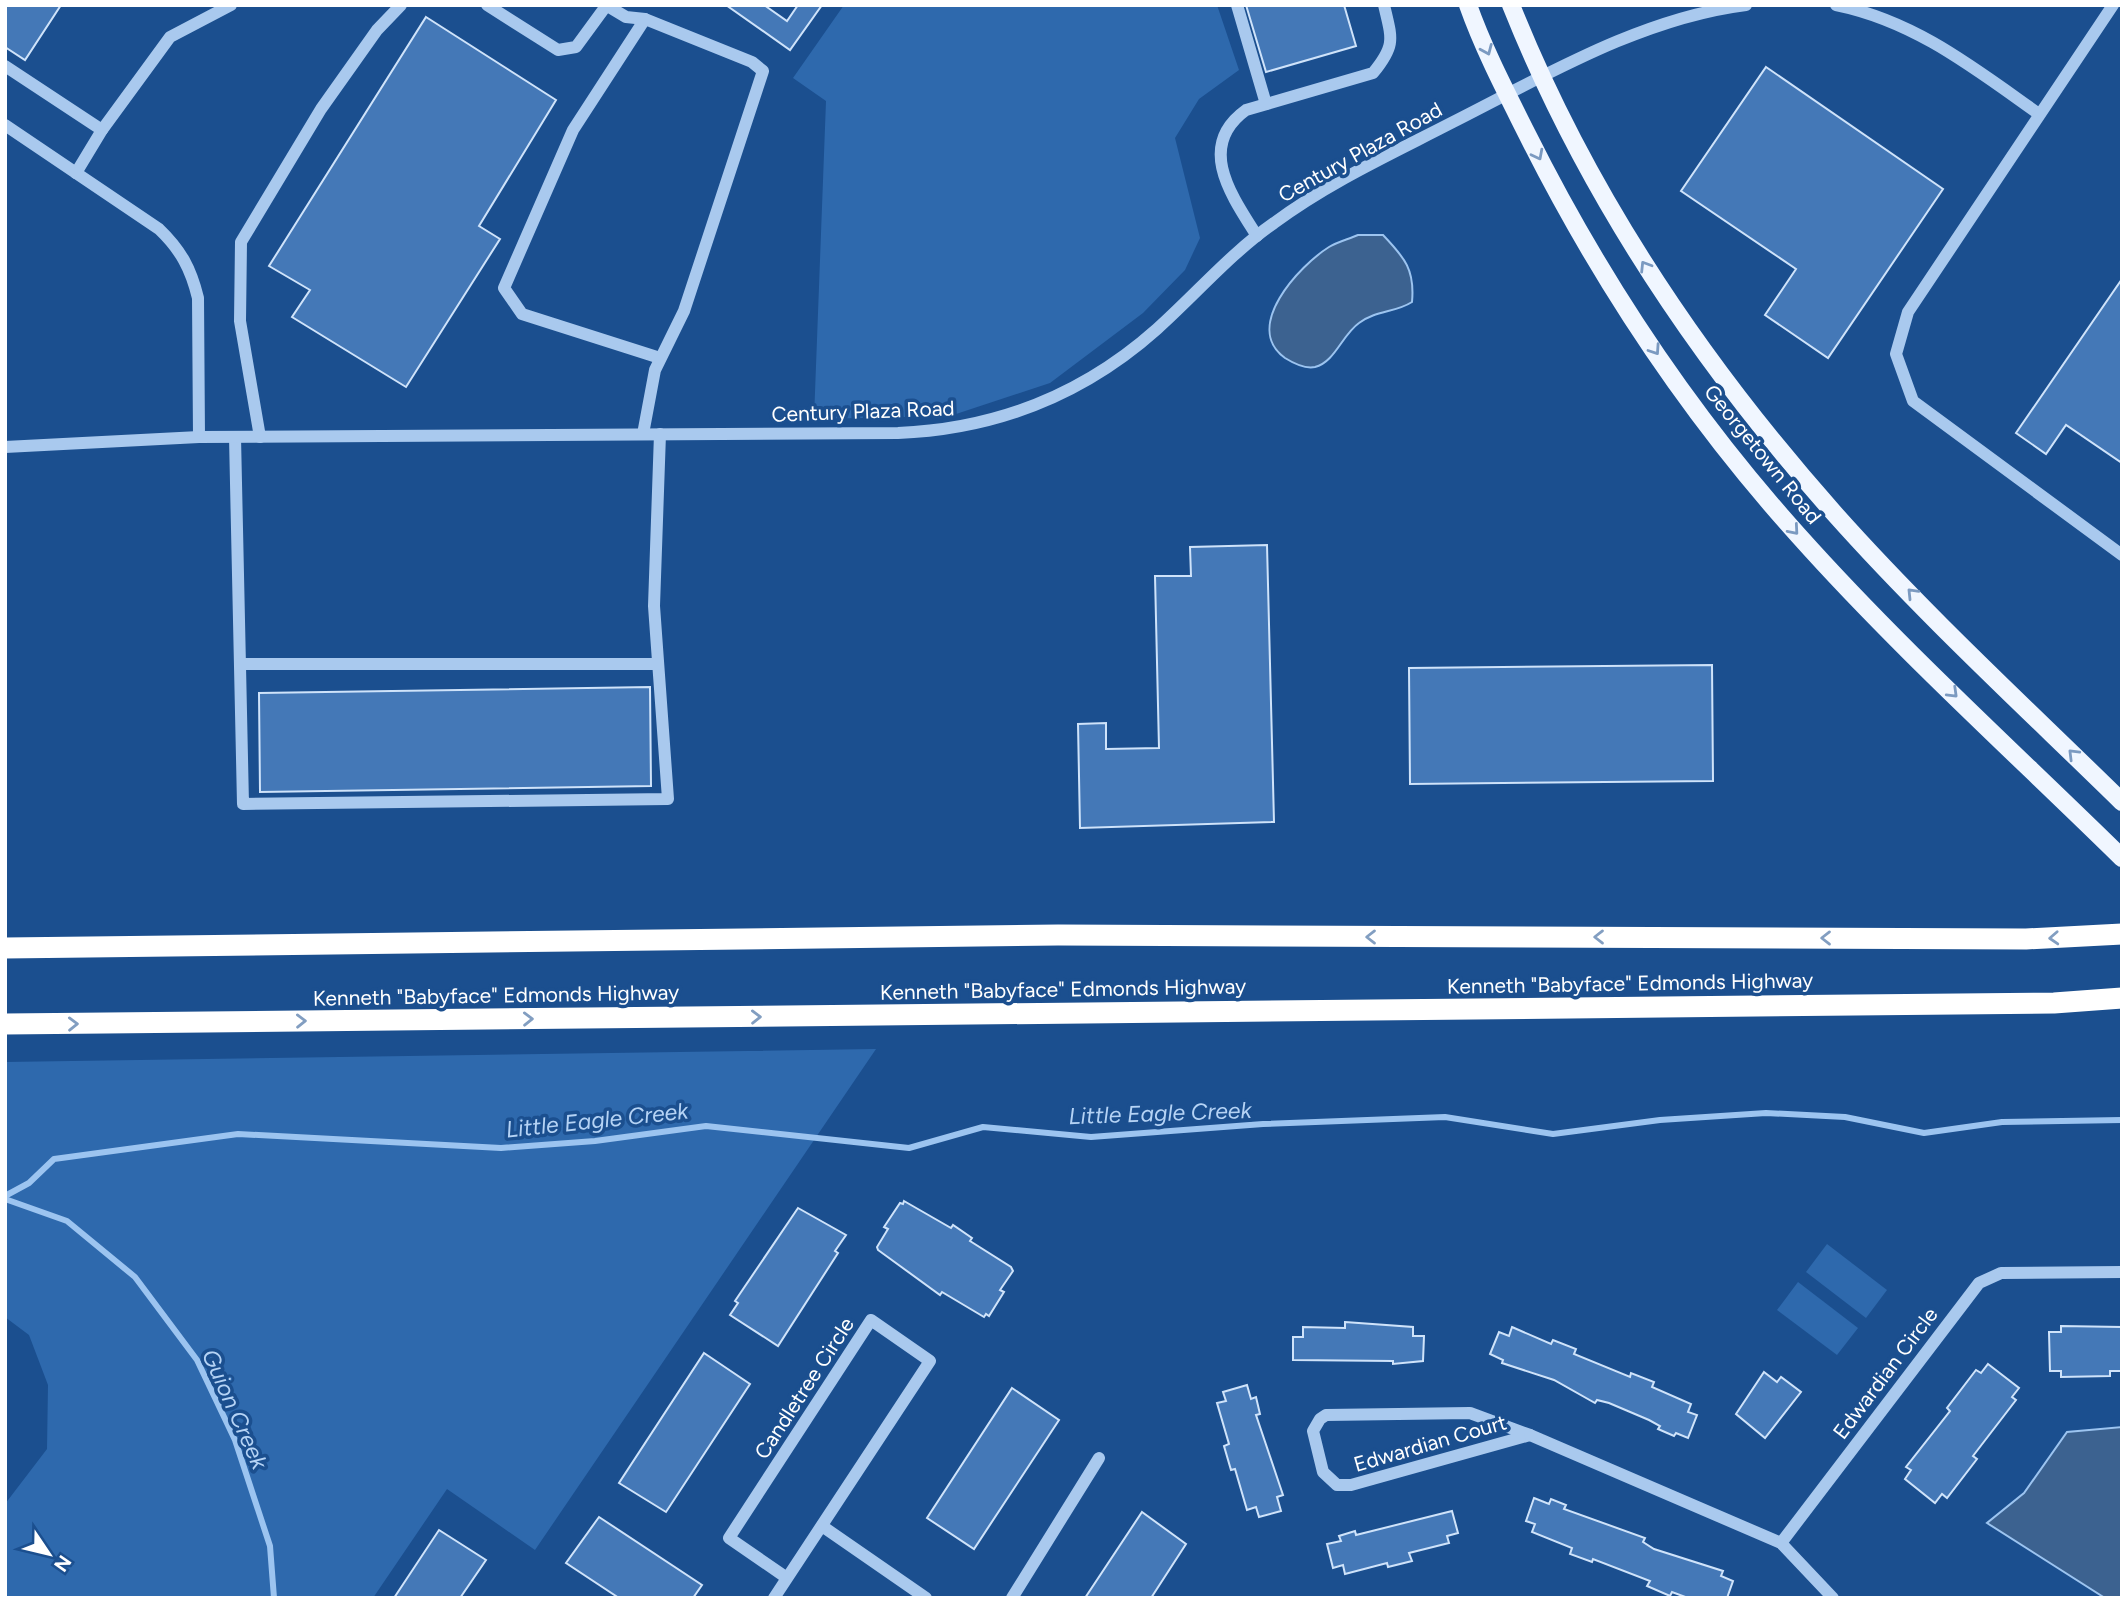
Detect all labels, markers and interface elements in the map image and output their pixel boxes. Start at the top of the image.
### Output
one-way arrow [1479,43,1493,55]
street label: Century Plaza Road [1274,97,1446,207]
one-way arrow [1529,148,1543,160]
one-way arrow [1641,260,1654,273]
one-way arrow [1647,342,1659,355]
street label: Georgetown Road [1699,379,1827,529]
street label: Century Plaza Road [771,395,955,427]
one-way arrow [1786,522,1798,535]
one-way arrow [1908,589,1921,602]
one-way arrow [1944,684,1957,697]
one-way arrow [2069,749,2082,762]
one-way arrow [1365,929,1376,944]
one-way arrow [1593,929,1603,945]
one-way arrow [1820,930,1831,946]
one-way arrow [2048,930,2059,945]
street label: Kenneth "Babyface" Edmonds Highway [1447,967,1813,999]
street label: Kenneth "Babyface" Edmonds Highway [880,973,1246,1005]
street label: Kenneth "Babyface" Edmonds Highway [313,979,679,1011]
one-way arrow [751,1009,762,1025]
one-way arrow [524,1011,534,1027]
one-way arrow [296,1013,307,1029]
one-way arrow [69,1016,79,1032]
water label: Little Eagle Creek [504,1096,690,1143]
water label: Little Eagle Creek [1068,1096,1253,1130]
street label: Edwardian Circle [1827,1302,1943,1444]
street label: Candletree Circle [749,1313,859,1463]
water label: Guion Creek [196,1345,274,1474]
street label: Edwardian Court [1351,1409,1509,1477]
north arrow [14,1519,84,1589]
text: N [49,1551,76,1576]

